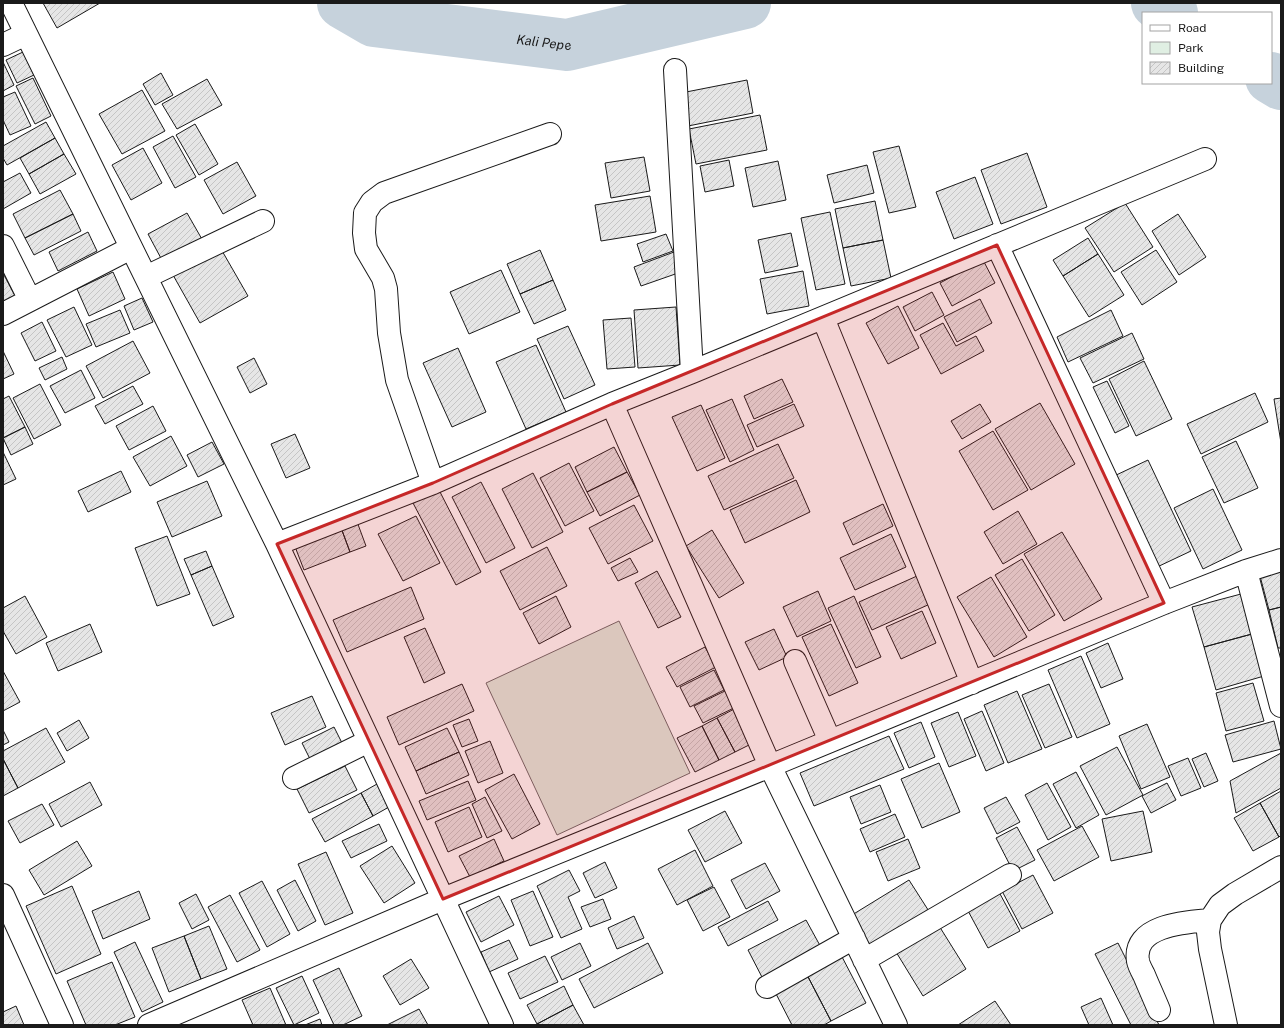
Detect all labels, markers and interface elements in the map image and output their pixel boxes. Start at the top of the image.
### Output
legend [1142,12,1272,84]
text: Road [1178,21,1206,35]
water label: Kali Pepe [516,32,573,53]
text: Park [1178,41,1204,55]
text: Building [1178,61,1224,75]

